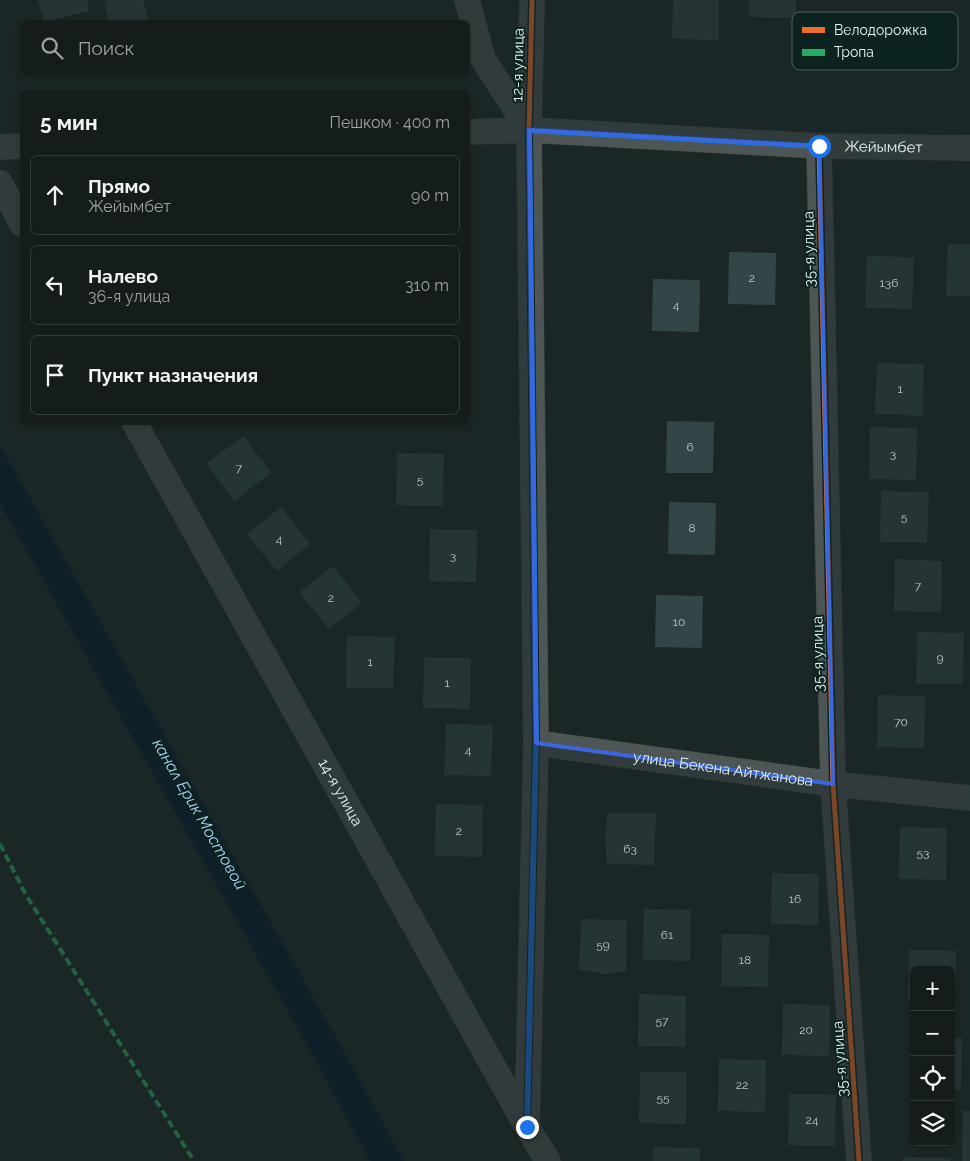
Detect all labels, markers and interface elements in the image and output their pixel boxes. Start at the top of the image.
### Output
legend [792,12,958,70]
search box [20,20,470,75]
text: Велодорожка [834,22,927,38]
street label: 12-я улица [508,28,528,102]
icon: search [38,34,66,62]
text: Поиск [78,37,134,59]
text: Тропа [834,44,874,60]
text: 5 мин [40,110,98,135]
text: Пешком · 400 m [330,113,450,132]
route start [808,135,831,158]
street label: Жейымбет [844,137,923,156]
text: Прямо [88,175,150,197]
icon: ahead [41,181,69,209]
text: 90 m [411,186,449,205]
text: Жейымбет [88,197,171,216]
street label: 35-я улица [799,211,819,287]
text: Налево [88,265,158,287]
icon: left [41,271,69,299]
house number: 2 [749,271,755,285]
text: 310 m [405,276,449,295]
house number: 136 [880,276,898,290]
text: 36-я улица [88,287,170,306]
house number: 4 [673,298,680,312]
icon: arrive [41,361,69,389]
text: Пункт назначения [88,364,258,386]
house number: 1 [897,382,903,396]
house number: 6 [686,440,694,454]
house number: 3 [890,447,896,461]
house number: 7 [236,461,243,475]
house number: 5 [417,473,424,487]
house number: 5 [901,510,908,524]
house number: 8 [688,521,696,535]
house number: 4 [276,532,283,546]
house number: 3 [450,549,456,563]
house number: 7 [915,579,922,593]
house number: 2 [328,591,334,605]
house number: 10 [673,615,685,629]
street label: 35-я улица [808,616,828,692]
house number: 9 [936,651,944,665]
house number: 1 [367,655,373,669]
house number: 1 [444,676,450,690]
house number: 70 [894,715,908,729]
water label: канал Ерик Мостовой [148,735,251,893]
house number: 4 [465,743,472,757]
street label: улица Бекена Айтжанова [632,748,814,790]
street label: 14-я улица [314,755,366,829]
house number: 2 [456,824,462,838]
house number: 63 [623,842,637,856]
house number: 53 [917,846,929,860]
house number: 16 [789,892,801,906]
house number: 61 [661,928,673,942]
house number: 59 [596,938,610,952]
house number: 18 [739,953,751,967]
map controls [910,966,955,1146]
button: + [910,966,955,1011]
button: − [910,1011,955,1056]
house number: 57 [656,1014,669,1028]
street label: 35-я улица [828,1020,852,1098]
house number: 20 [799,1023,813,1037]
button: locate [910,1056,955,1101]
house number: 22 [736,1078,748,1092]
house number: 55 [656,1091,670,1105]
button: layers [910,1101,955,1146]
house number: 24 [806,1113,819,1127]
route end [516,1116,539,1139]

